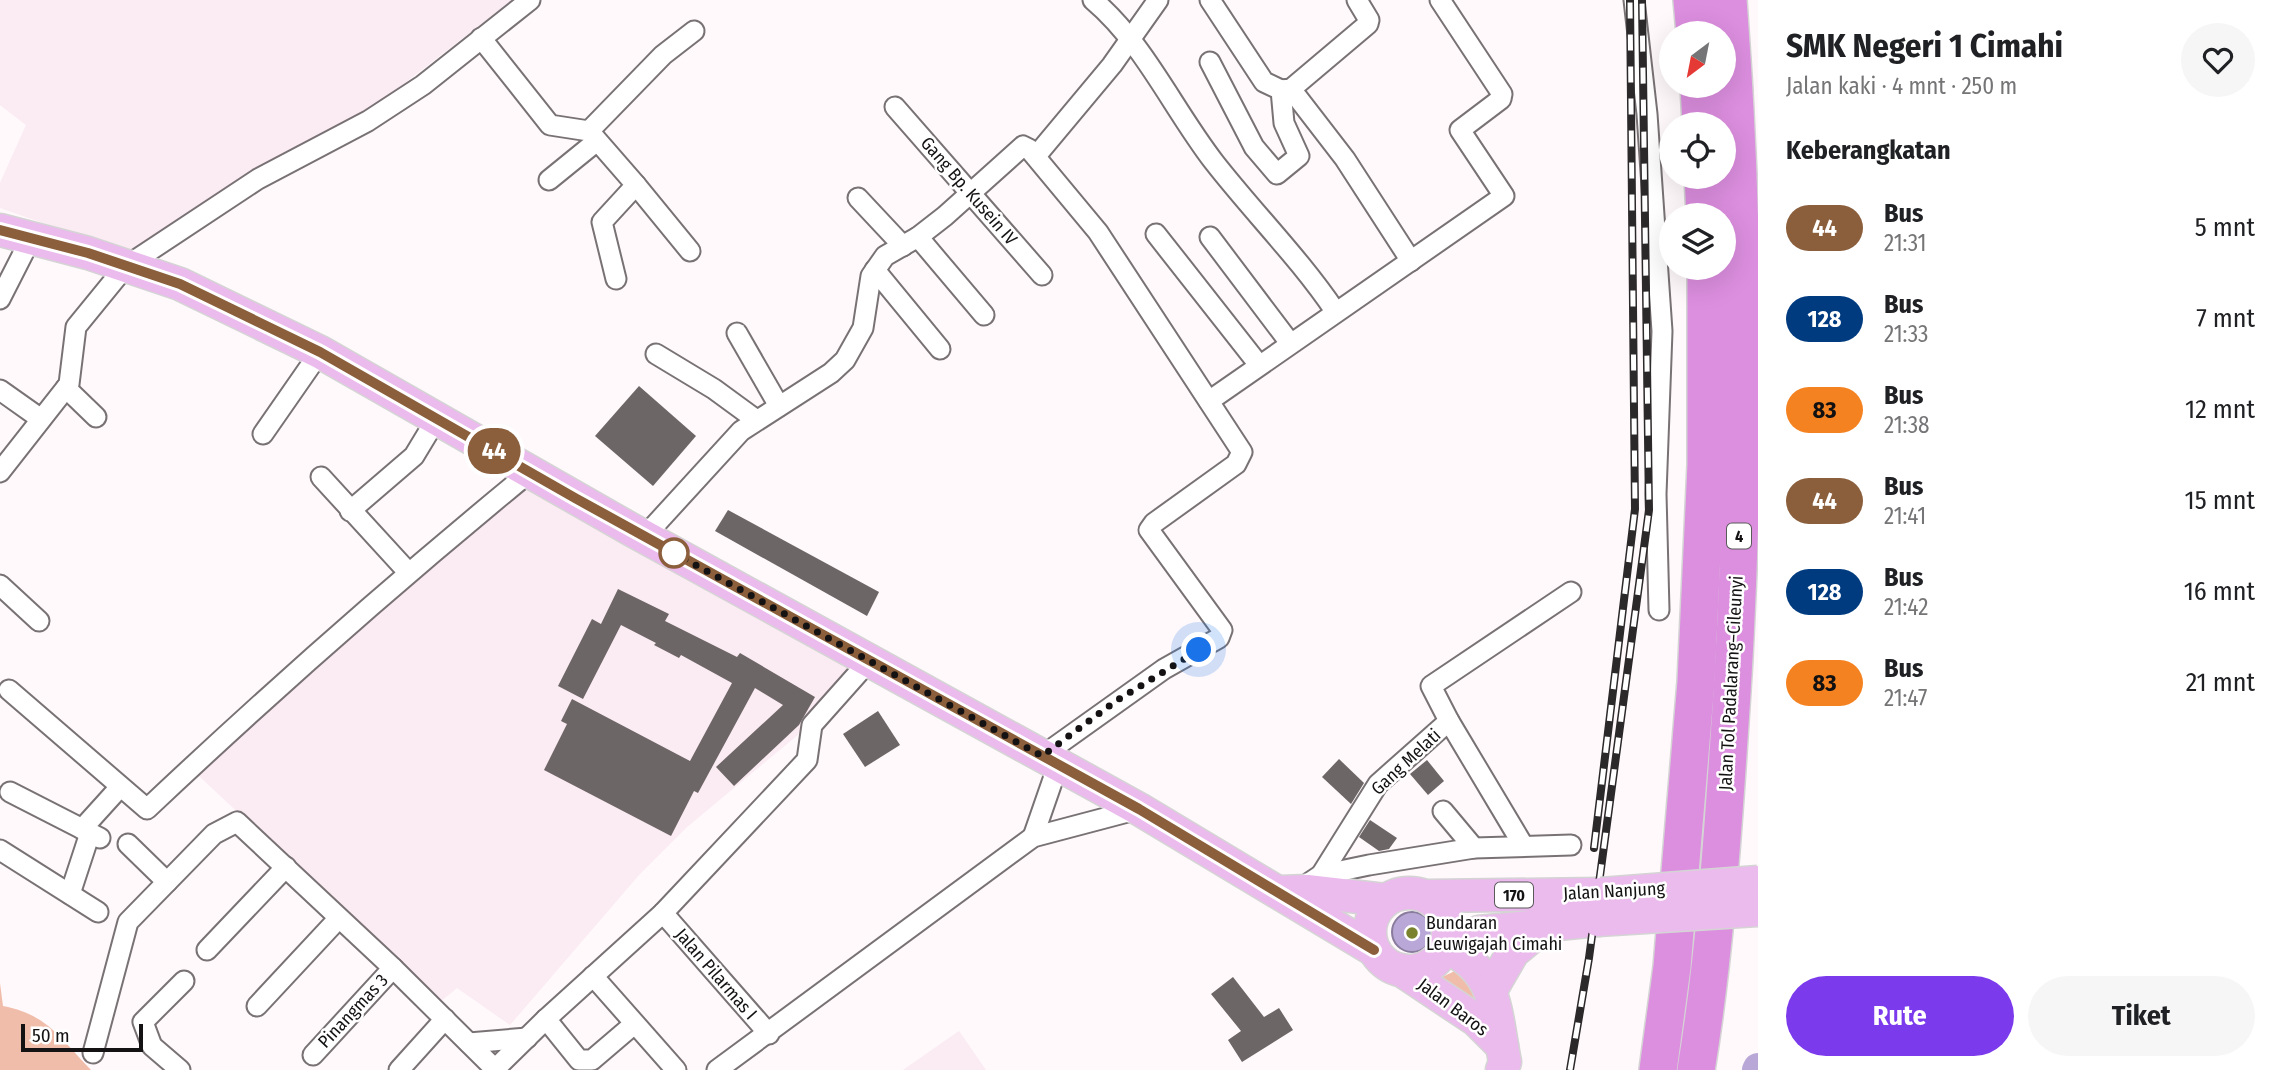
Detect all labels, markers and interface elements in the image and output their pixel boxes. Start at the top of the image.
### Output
north arrow [1659,21,1736,98]
map controls [1659,21,1736,280]
button: heart [2181,23,2255,97]
text: SMK Negeri 1 Cimahi [1786,26,2063,66]
text: Jalan kaki · 4 mnt · 250 m [1786,72,2017,100]
button: locate [1659,112,1736,189]
street label: Gang Bp. Kusein IV [916,132,1022,250]
text: Keberangkatan [1786,135,1951,166]
text: Bus [1884,198,1923,229]
button: layers [1659,203,1736,280]
text: 5 mnt [2195,212,2255,243]
text: 44 [1812,214,1837,242]
text: 21:31 [1884,229,1926,257]
text: Bus [1884,289,1923,320]
text: 7 mnt [2196,303,2255,334]
text: 128 [1808,305,1841,333]
text: 21:33 [1884,320,1928,348]
text: Bus [1884,380,1923,411]
text: 12 mnt [2185,394,2255,425]
text: 83 [1812,396,1837,424]
text: 21:38 [1884,411,1930,439]
line badge: 44 [462,428,526,474]
text: 44 [482,437,506,465]
text: Bus [1884,471,1923,502]
text: 15 mnt [2185,485,2255,516]
text: 44 [1812,487,1837,515]
text: 21:41 [1884,502,1926,530]
road number: 4 [1727,524,1751,548]
unlabelled marker [659,538,689,568]
text: Bus [1884,562,1923,593]
street label: Jalan Tol Padalarang–Cileunyi [1714,575,1748,791]
text: 16 mnt [2184,576,2255,607]
text: 128 [1808,578,1841,606]
text: 21:42 [1884,593,1928,621]
your location [1181,632,1216,667]
text: Bus [1884,653,1923,684]
text: 21 mnt [2186,667,2255,698]
text: 83 [1812,669,1837,697]
text: 21:47 [1884,684,1927,712]
street label: Gang Melati [1367,724,1445,800]
street label: Jalan Nanjung [1563,877,1666,905]
road number: 170 [1495,882,1533,908]
place label: Bundaran Leuwigajah Cimahi [1426,912,1562,955]
street label: Jalan Pilarmas I [670,924,762,1024]
marker: Bundaran Leuwigajah Cimahi [1404,925,1420,941]
street label: Pinangmas 3 [313,970,393,1052]
street label: Jalan Baros [1413,973,1493,1041]
button: Rute [1786,976,2014,1056]
button: Tiket [2028,976,2255,1056]
scale bar [21,1021,144,1053]
text: 50 m [32,1024,70,1047]

